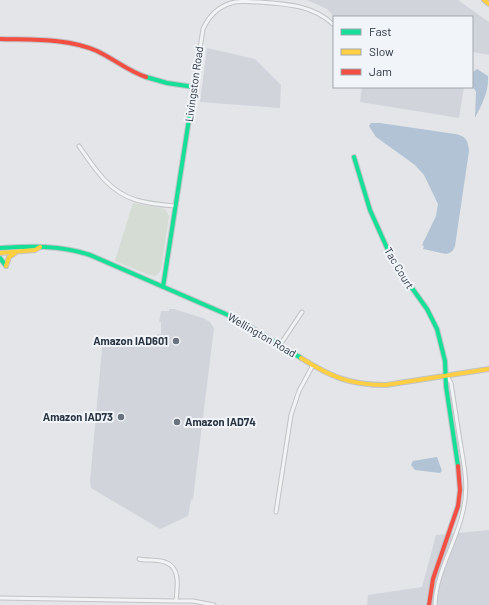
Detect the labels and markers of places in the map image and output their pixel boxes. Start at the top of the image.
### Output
place label: Amazon IAD601 [93,334,168,347]
marker: Amazon IAD601 [171,336,181,346]
place label: Amazon IAD73 [43,410,113,423]
marker: Amazon IAD73 [116,412,126,422]
place label: Amazon IAD74 [185,415,256,428]
marker: Amazon IAD74 [172,417,182,427]

